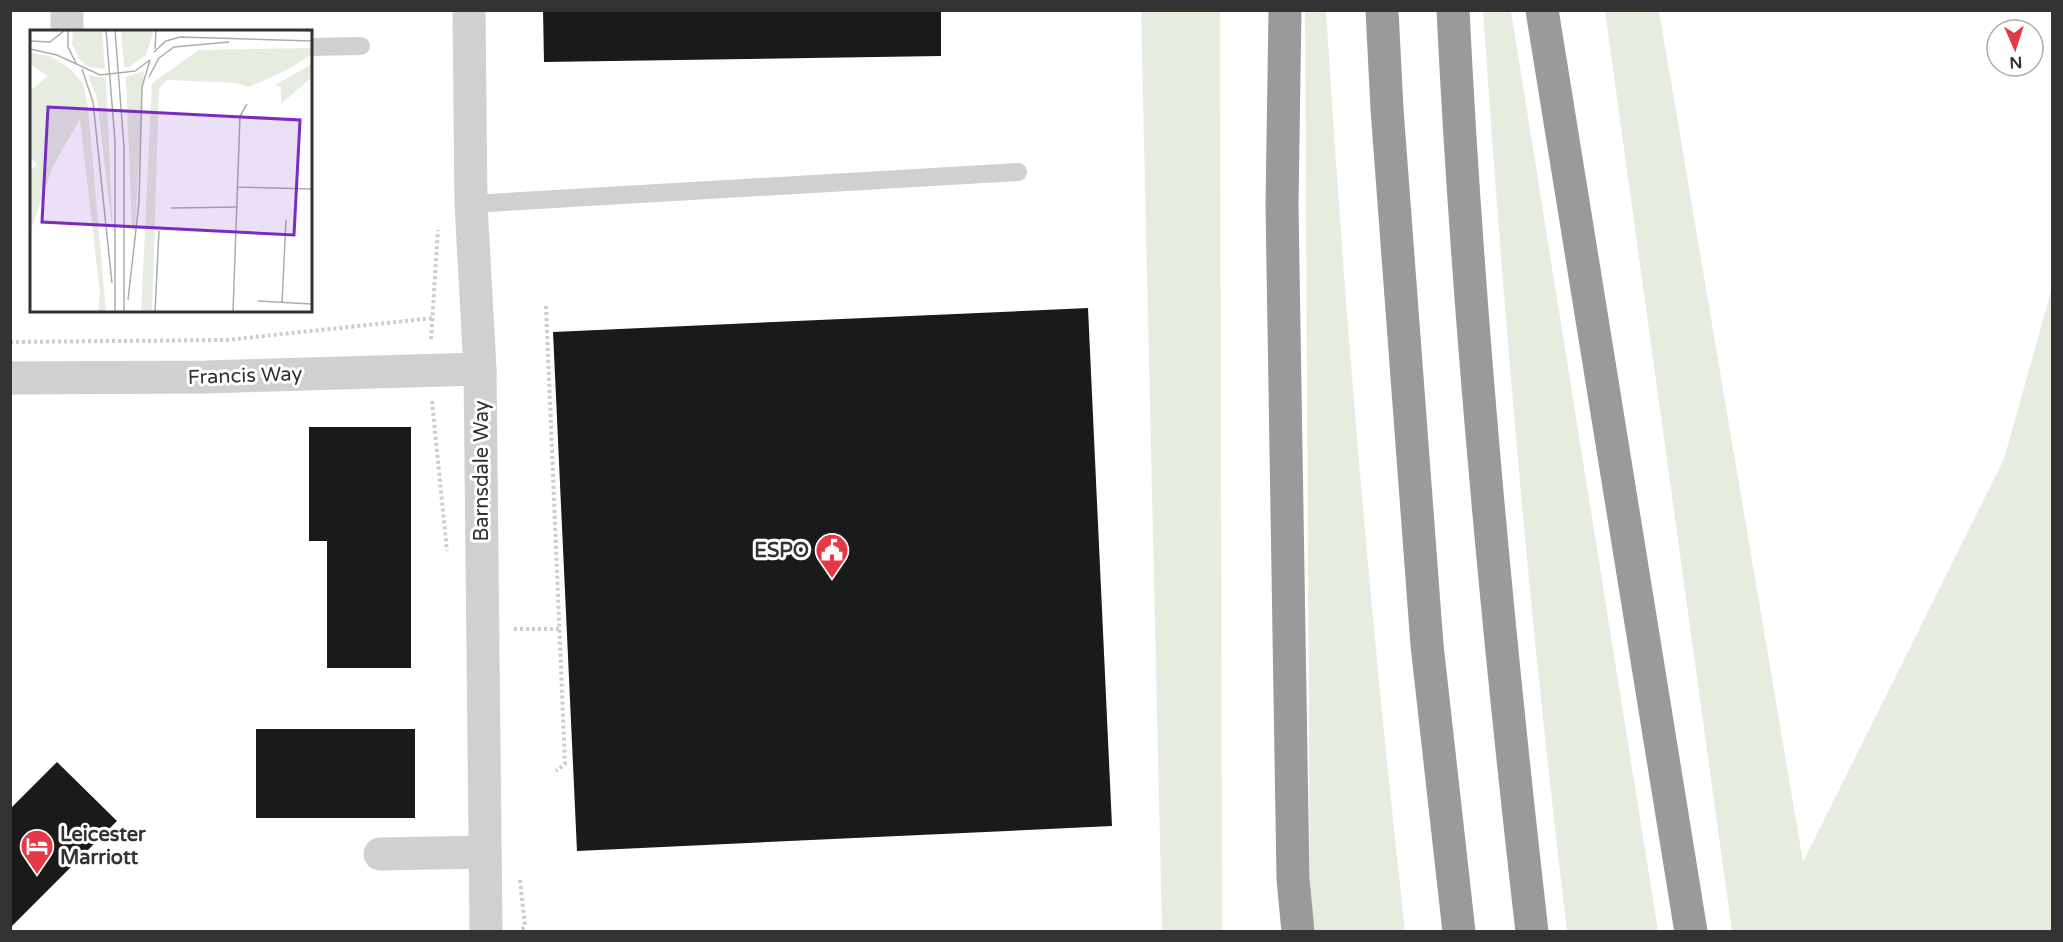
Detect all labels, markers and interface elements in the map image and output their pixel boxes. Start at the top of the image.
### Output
north arrow [1985,18,2045,78]
inset map [30,30,312,312]
text: N [2009,52,2023,72]
street label: Francis Way [187,362,303,390]
street label: Barnsdale Way [470,400,494,542]
public building icon: ESPO [814,532,850,579]
place label: ESPO [754,539,809,563]
place label: Leicester Marriott [60,823,146,870]
hotel icon: Leicester Marriott [19,828,55,875]

